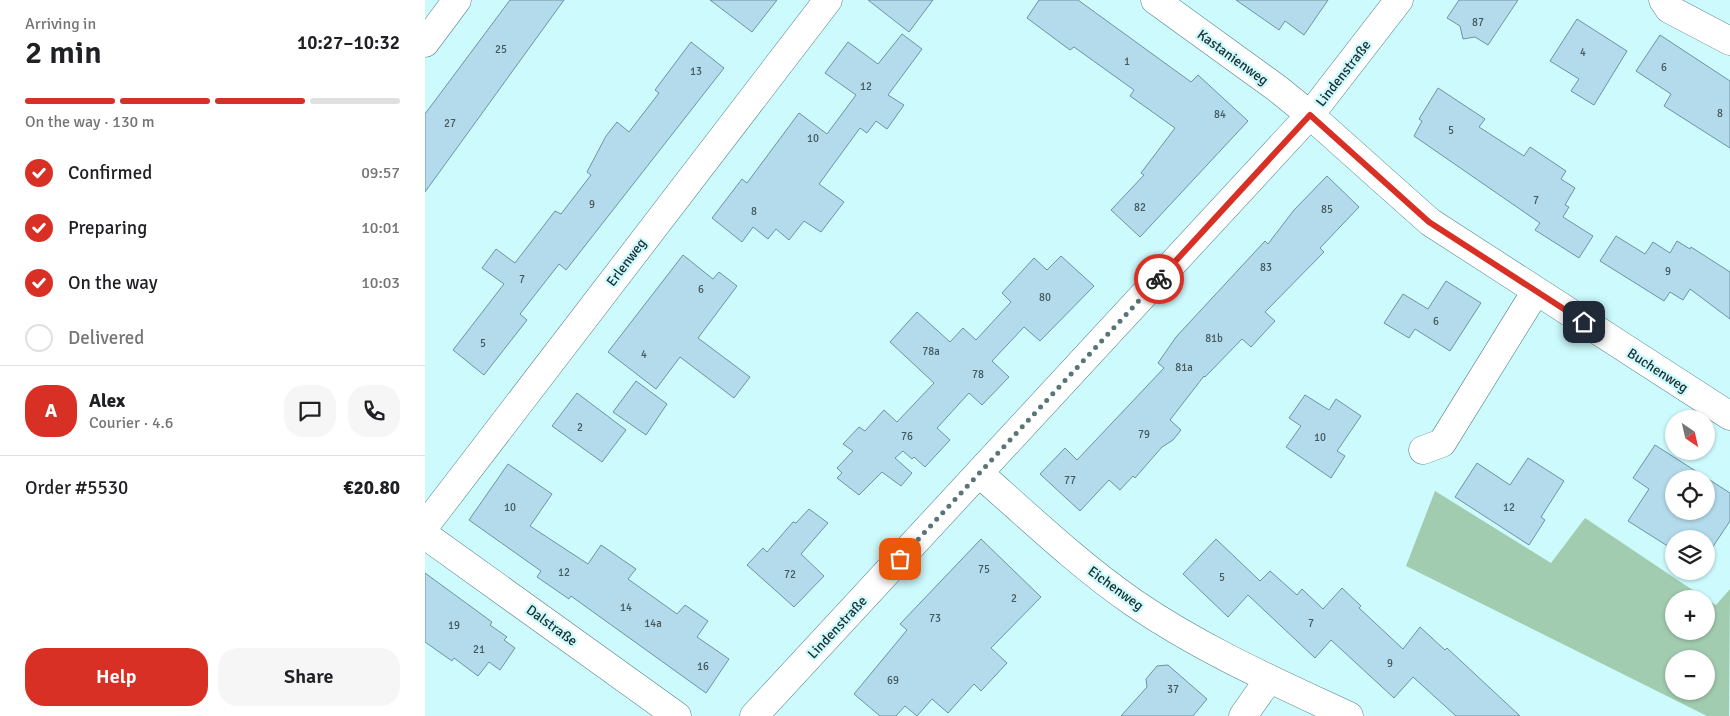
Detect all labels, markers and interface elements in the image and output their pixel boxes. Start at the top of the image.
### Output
text: Arriving in [25,14,96,34]
house number: 87 [1472,16,1484,29]
street label: Kastanienweg [1194,26,1272,89]
text: 10:27–10:32 [297,31,400,55]
text: 2 min [25,33,102,72]
street label: Lindenstraße [1312,37,1375,110]
house number: 25 [495,43,507,56]
house number: 4 [1580,46,1586,59]
house number: 1 [1124,55,1130,68]
house number: 6 [1661,61,1667,74]
house number: 13 [690,65,702,78]
house number: 12 [860,80,872,93]
house number: 8 [1717,107,1723,120]
house number: 84 [1214,108,1226,121]
text: On the way · 130 m [25,112,155,132]
house number: 27 [444,117,456,130]
house number: 5 [1448,124,1454,137]
house number: 10 [807,132,819,145]
icon: check [25,159,53,187]
text: Confirmed [68,161,152,185]
text: 09:57 [361,163,400,183]
house number: 7 [1533,194,1539,207]
house number: 9 [589,198,595,211]
house number: 82 [1134,201,1146,214]
house number: 85 [1321,203,1333,216]
house number: 8 [751,205,757,218]
icon: check [25,214,53,242]
text: Preparing [68,216,147,240]
text: 10:01 [361,218,400,238]
street label: Erlenweg [603,235,650,290]
courier [1134,254,1184,304]
house number: 83 [1260,261,1272,274]
icon: bike [1145,265,1173,293]
house number: 9 [1665,265,1671,278]
icon: check [25,269,53,297]
text: On the way [68,271,158,295]
text: 10:03 [361,273,400,293]
house number: 7 [519,273,525,286]
house number: 6 [698,283,704,296]
house number: 80 [1039,291,1051,304]
pin [1563,301,1605,343]
icon: home [1570,308,1598,336]
house number: 6 [1433,315,1439,328]
text: Delivered [68,326,144,350]
house number: 81b [1205,332,1223,345]
house number: 5 [480,337,486,350]
street label: Buchenweg [1624,344,1691,396]
house number: 78a [922,345,940,358]
house number: 4 [641,348,647,361]
house number: 81a [1175,361,1193,374]
house number: 78 [972,368,984,381]
button: chat [284,385,336,437]
button: phone [348,385,400,437]
text: Alex [89,389,125,413]
text: A [45,399,57,423]
north arrow [1665,410,1715,460]
map controls [1665,410,1715,700]
text: Courier · 4.6 [89,413,173,433]
house number: 2 [577,421,583,434]
house number: 79 [1138,428,1150,441]
house number: 76 [901,430,913,443]
house number: 10 [1314,431,1326,444]
button: locate [1665,470,1715,520]
house number: 77 [1064,474,1076,487]
text: Order #5530 [25,476,128,500]
text: €20.80 [343,476,400,500]
house number: 10 [504,501,516,514]
house number: 12 [1503,501,1515,514]
button: layers [1665,530,1715,580]
pin [879,538,921,580]
icon: bag [886,545,914,573]
house number: 75 [978,563,990,576]
street label: Eichenweg [1085,563,1147,614]
house number: 12 [558,566,570,579]
house number: 72 [784,568,796,581]
house number: 5 [1219,571,1225,584]
button: + [1665,590,1715,640]
street label: Lindenstraße [804,592,871,662]
house number: 2 [1011,592,1017,605]
street label: Dalstraße [523,601,581,650]
house number: 14 [620,601,632,614]
house number: 73 [929,612,941,625]
house number: 14a [644,617,662,630]
house number: 7 [1308,617,1314,630]
house number: 19 [448,619,460,632]
house number: 21 [473,643,485,656]
button: Help [25,648,208,706]
button: Share [218,648,400,706]
button: − [1665,650,1715,700]
house number: 9 [1387,657,1393,670]
house number: 16 [697,660,709,673]
house number: 69 [887,674,899,687]
house number: 37 [1167,683,1179,696]

